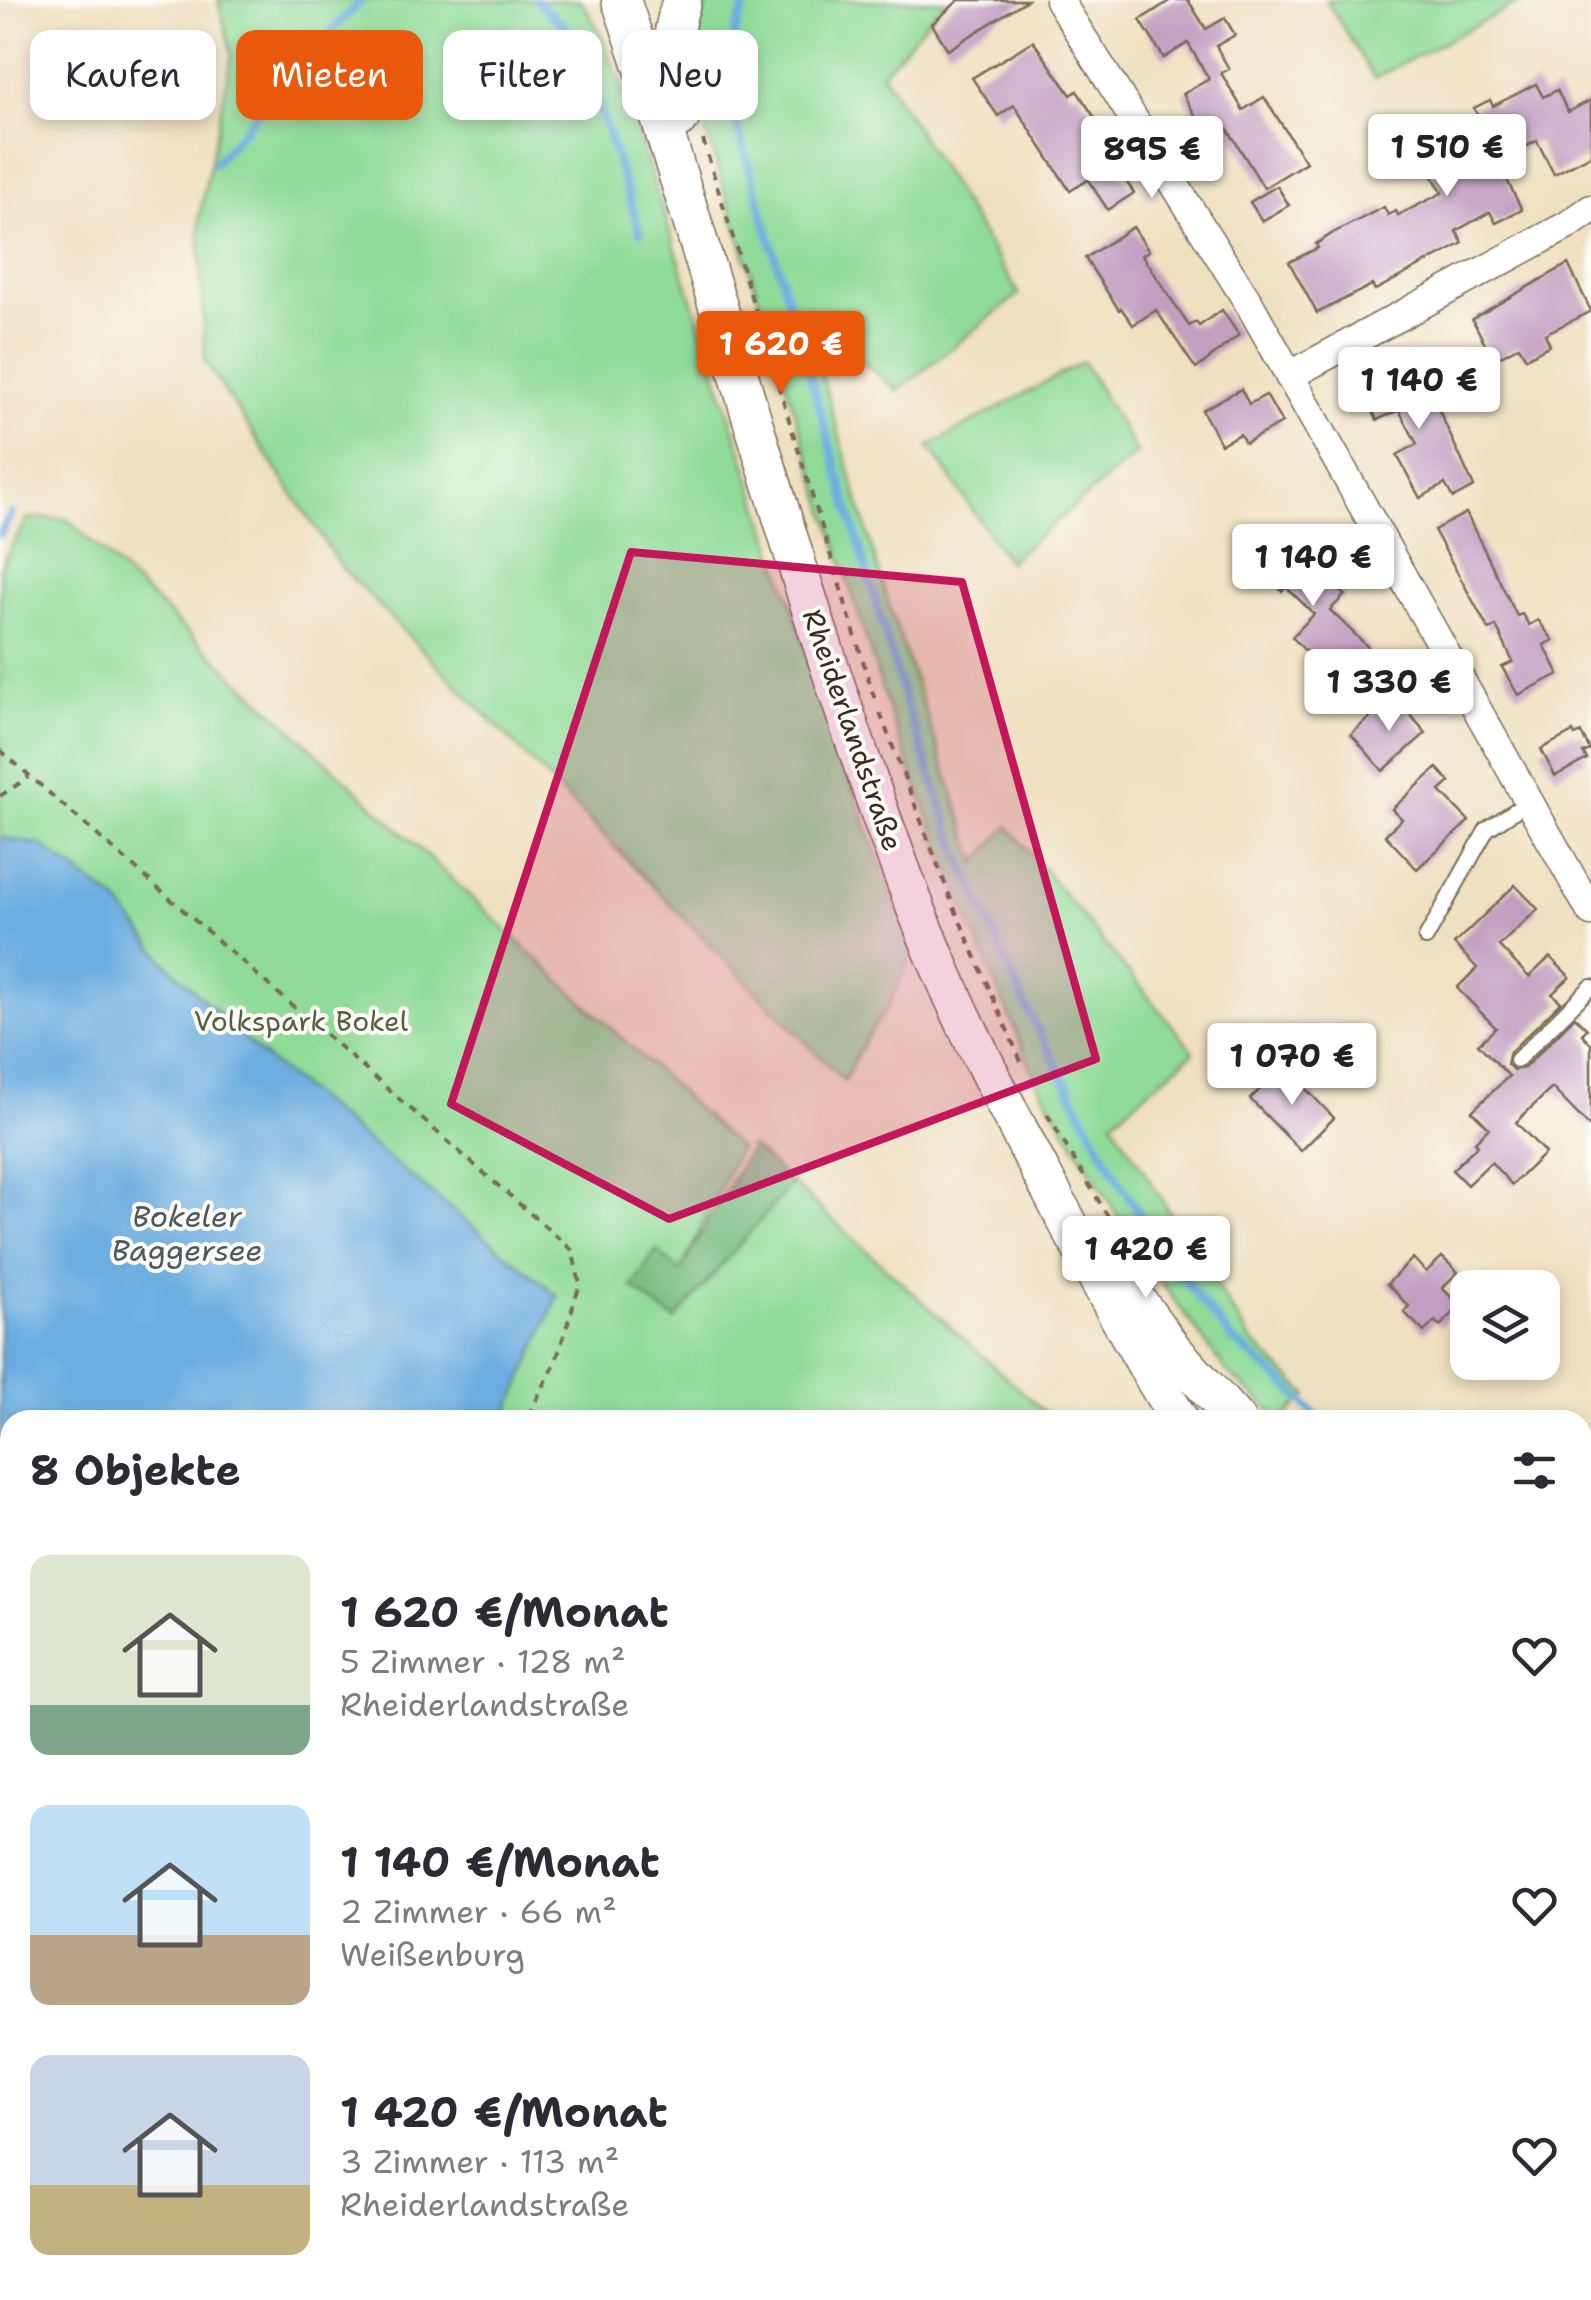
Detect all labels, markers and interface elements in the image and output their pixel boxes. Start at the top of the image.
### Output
chip: Kaufen [30,30,216,120]
chip: Mieten [236,30,423,120]
chip: Filter [443,30,602,120]
chip: Neu [622,30,758,120]
pin: 1 510 € [1355,114,1539,199]
pin: 895 € [1082,116,1222,201]
text: 1 510 € [1390,125,1504,168]
text: 895 € [1103,127,1201,170]
pin: 1 620 € [689,311,873,396]
text: 1 620 € [719,322,843,365]
pin: 1 140 € [1327,347,1511,432]
text: 1 140 € [1360,358,1478,401]
pin: 1 140 € [1221,524,1405,609]
text: 1 140 € [1254,535,1372,578]
street label: Rheiderlandstraße [794,604,912,856]
pin: 1 330 € [1297,649,1481,734]
text: 1 330 € [1326,660,1452,703]
park label: Volkspark Bokel [194,1002,409,1040]
pin: 1 070 € [1200,1023,1384,1108]
text: 1 070 € [1229,1034,1355,1077]
water label: Bokeler Baggersee [112,1196,262,1271]
pin: 1 420 € [1054,1216,1238,1301]
text: 1 420 € [1084,1227,1208,1270]
map controls [1450,1270,1560,1380]
button: layers [1450,1270,1560,1380]
text: 8 Objekte [30,1442,241,1498]
icon: filters [1507,1443,1562,1498]
text: 1 620 €/Monat [340,1584,669,1640]
icon: home [110,1595,230,1715]
icon: heart [1507,1628,1562,1683]
text: 5 Zimmer · 128 m² [340,1640,626,1683]
text: Rheiderlandstraße [340,1683,629,1726]
text: 1 140 €/Monat [340,1834,660,1890]
icon: home [110,1845,230,1965]
icon: heart [1507,1878,1562,1933]
text: 2 Zimmer · 66 m² [340,1890,617,1933]
text: Weißenburg [340,1933,525,1976]
text: 1 420 €/Monat [340,2084,668,2140]
icon: home [110,2095,230,2215]
icon: heart [1507,2128,1562,2183]
text: 3 Zimmer · 113 m² [340,2140,619,2183]
text: Rheiderlandstraße [340,2183,629,2226]

